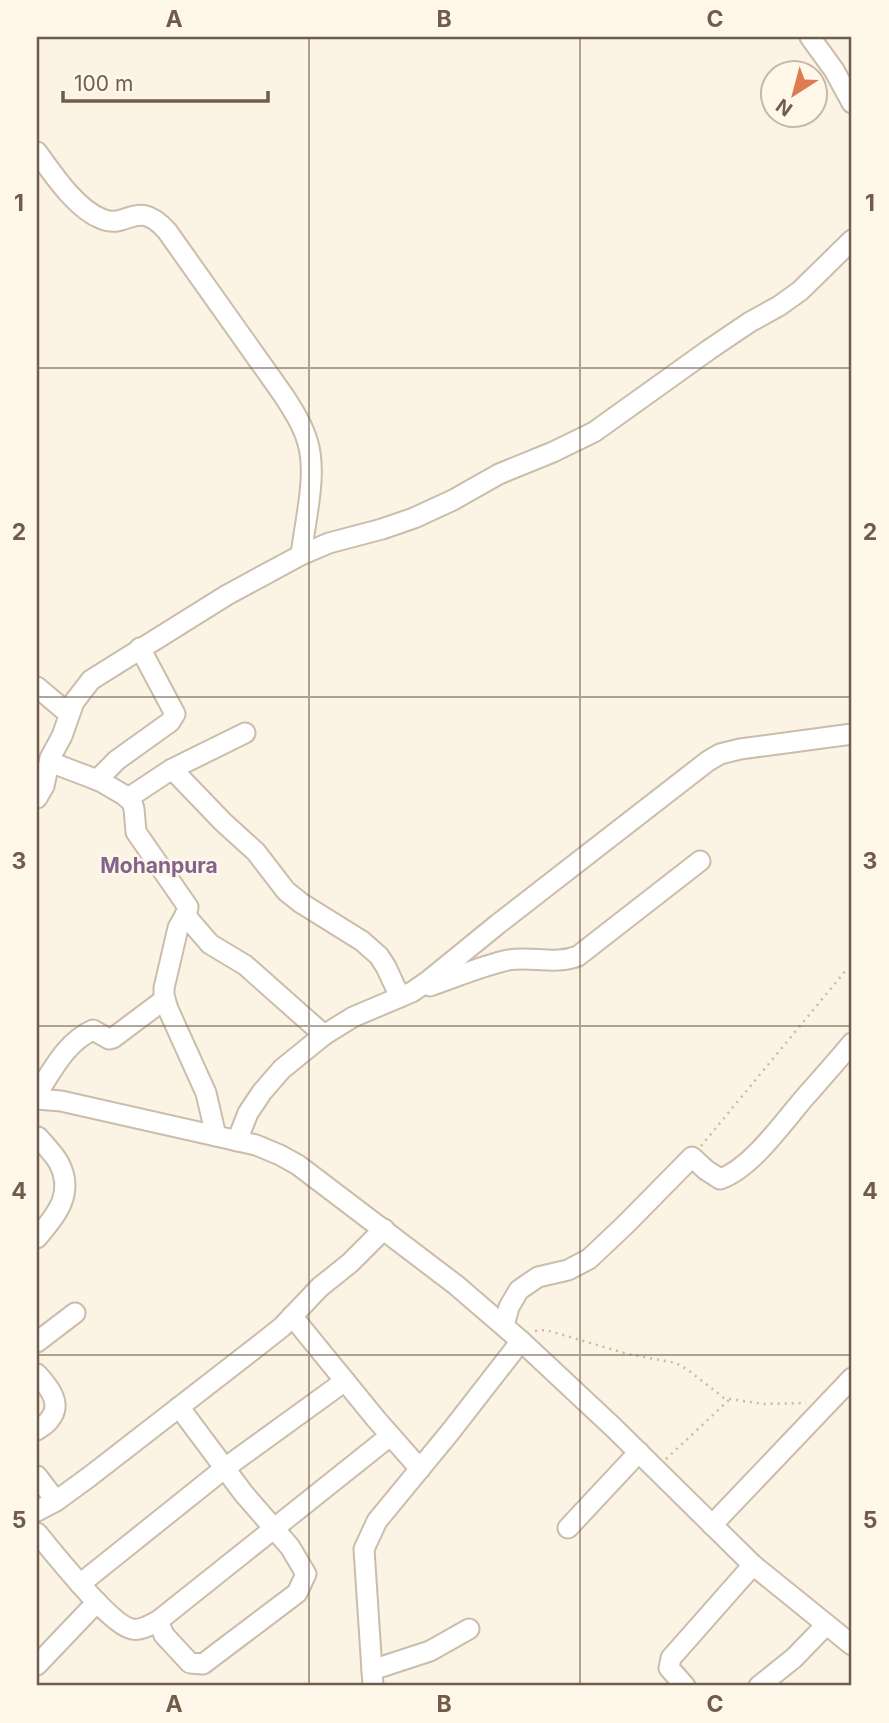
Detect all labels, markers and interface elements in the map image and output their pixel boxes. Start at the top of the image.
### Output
text: A [165,5,183,33]
text: B [436,5,452,33]
text: C [706,5,724,33]
scale bar [63,60,268,104]
north arrow [760,60,830,130]
text: 100 m [74,71,133,96]
text: N [772,94,797,121]
text: 1 [14,189,24,217]
text: 1 [865,189,875,217]
text: 2 [12,518,26,546]
text: 2 [863,518,877,546]
text: 3 [12,847,26,875]
text: 3 [863,847,877,875]
district label: Mohanpura [100,853,218,878]
text: 4 [11,1177,27,1205]
text: 4 [862,1177,878,1205]
text: 5 [12,1506,26,1534]
text: 5 [863,1506,877,1534]
text: A [165,1690,183,1718]
text: B [436,1690,452,1718]
text: C [706,1690,724,1718]

